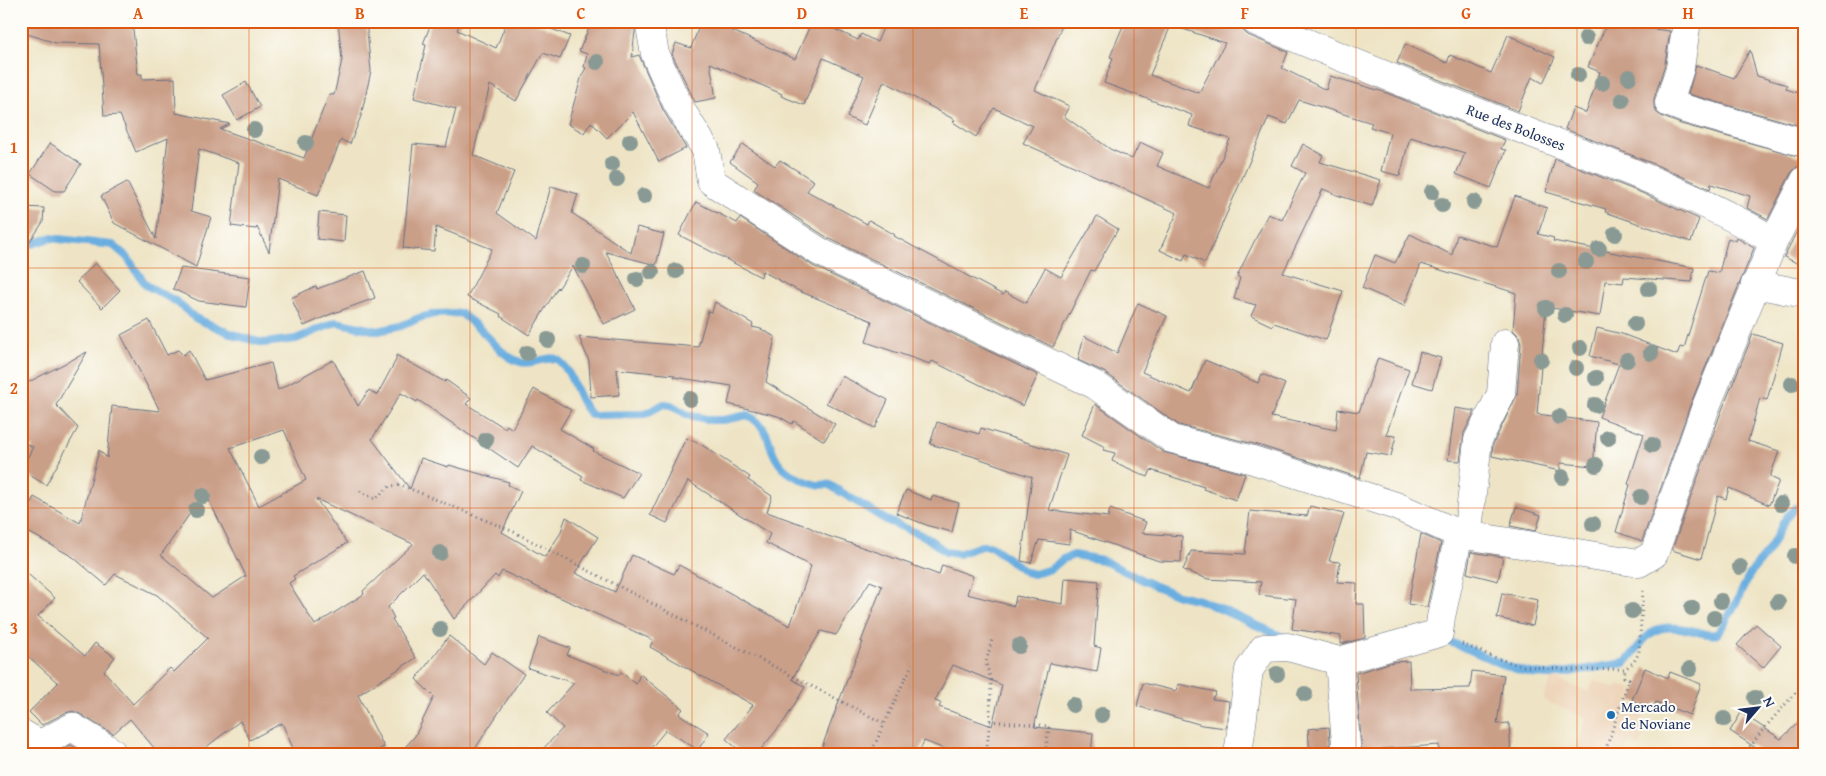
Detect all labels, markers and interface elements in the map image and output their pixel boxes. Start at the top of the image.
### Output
text: A [133,1,144,25]
text: B [355,1,365,25]
text: C [576,1,586,25]
text: D [797,1,807,25]
text: E [1020,1,1029,25]
text: F [1241,1,1249,25]
text: G [1461,1,1471,25]
text: H [1682,1,1694,25]
street label: Rue des Bolosses [1464,99,1568,156]
text: 1 [10,135,18,159]
text: 2 [10,376,18,400]
text: 3 [10,616,18,640]
north arrow [1734,684,1784,734]
text: N [1758,693,1781,711]
place label: Mercado de Noviane [1621,696,1691,734]
marker: Mercado de Noviane [1605,709,1617,721]

